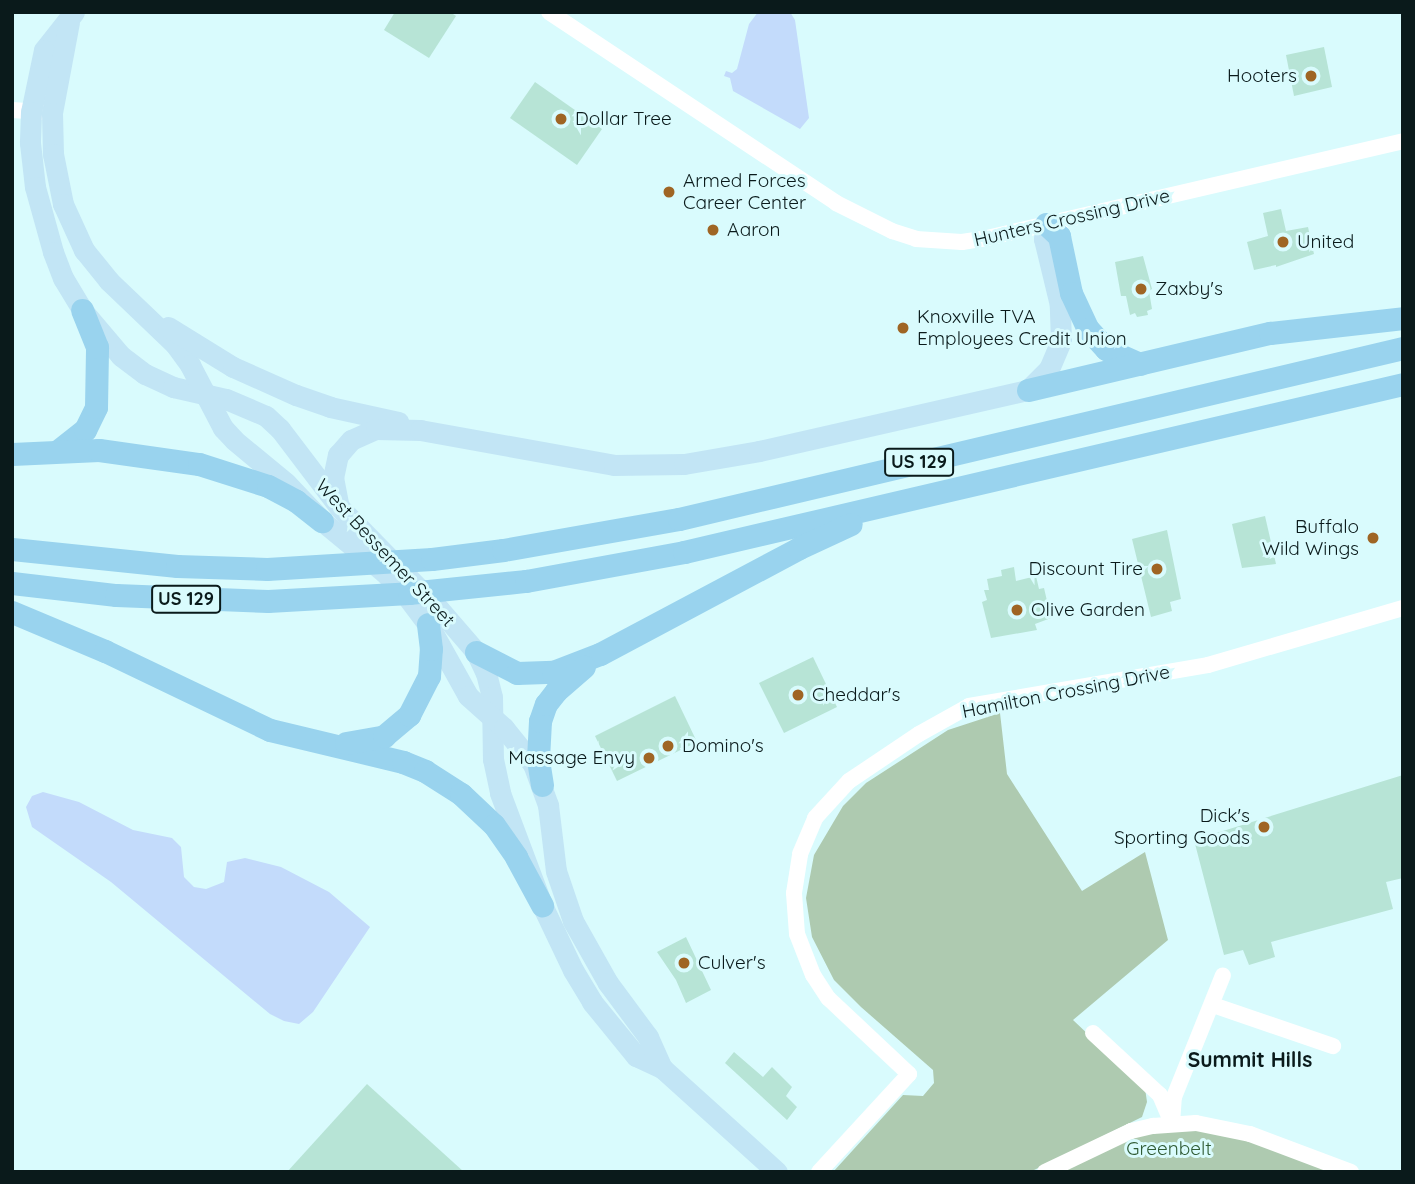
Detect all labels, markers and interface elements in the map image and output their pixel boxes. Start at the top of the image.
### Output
place label: Hooters [1227,65,1297,87]
marker: Hooters [1303,68,1319,84]
place label: Dollar Tree [575,108,672,130]
marker: Dollar Tree [553,111,569,127]
place label: Armed Forces Career Center [683,170,806,214]
marker: Armed Forces Career Center [661,184,677,200]
street label: Hunters Crossing Drive [972,184,1172,252]
place label: Aaron [727,219,781,241]
marker: Aaron [705,222,721,238]
place label: United [1297,231,1354,253]
marker: United [1275,234,1291,250]
place label: Zaxby's [1155,278,1223,300]
marker: Zaxby's [1133,281,1149,297]
place label: Knoxville TVA Employees Credit Union [917,306,1127,350]
marker: Knoxville TVA Employees Credit Union [895,320,911,336]
road number: US 129 [884,448,954,476]
street label: West Bessemer Street [311,474,459,632]
place label: Buffalo Wild Wings [1262,516,1359,560]
marker: Buffalo Wild Wings [1365,530,1381,546]
place label: Discount Tire [1028,558,1143,580]
marker: Discount Tire [1149,561,1165,577]
road number: US 129 [151,584,221,614]
place label: Olive Garden [1031,599,1145,621]
marker: Olive Garden [1009,602,1025,618]
street label: Hamilton Crossing Drive [960,661,1172,723]
place label: Cheddar's [812,684,900,706]
marker: Cheddar's [790,687,806,703]
place label: Domino's [682,735,764,757]
marker: Domino's [660,738,676,754]
place label: Massage Envy [508,747,635,769]
marker: Massage Envy [641,750,657,766]
place label: Dick's Sporting Goods [1114,805,1250,849]
marker: Dick's Sporting Goods [1256,819,1272,835]
place label: Culver's [698,952,766,974]
marker: Culver's [676,955,692,971]
district label: Summit Hills [1188,1046,1312,1072]
park label: Greenbelt [1126,1138,1212,1160]

